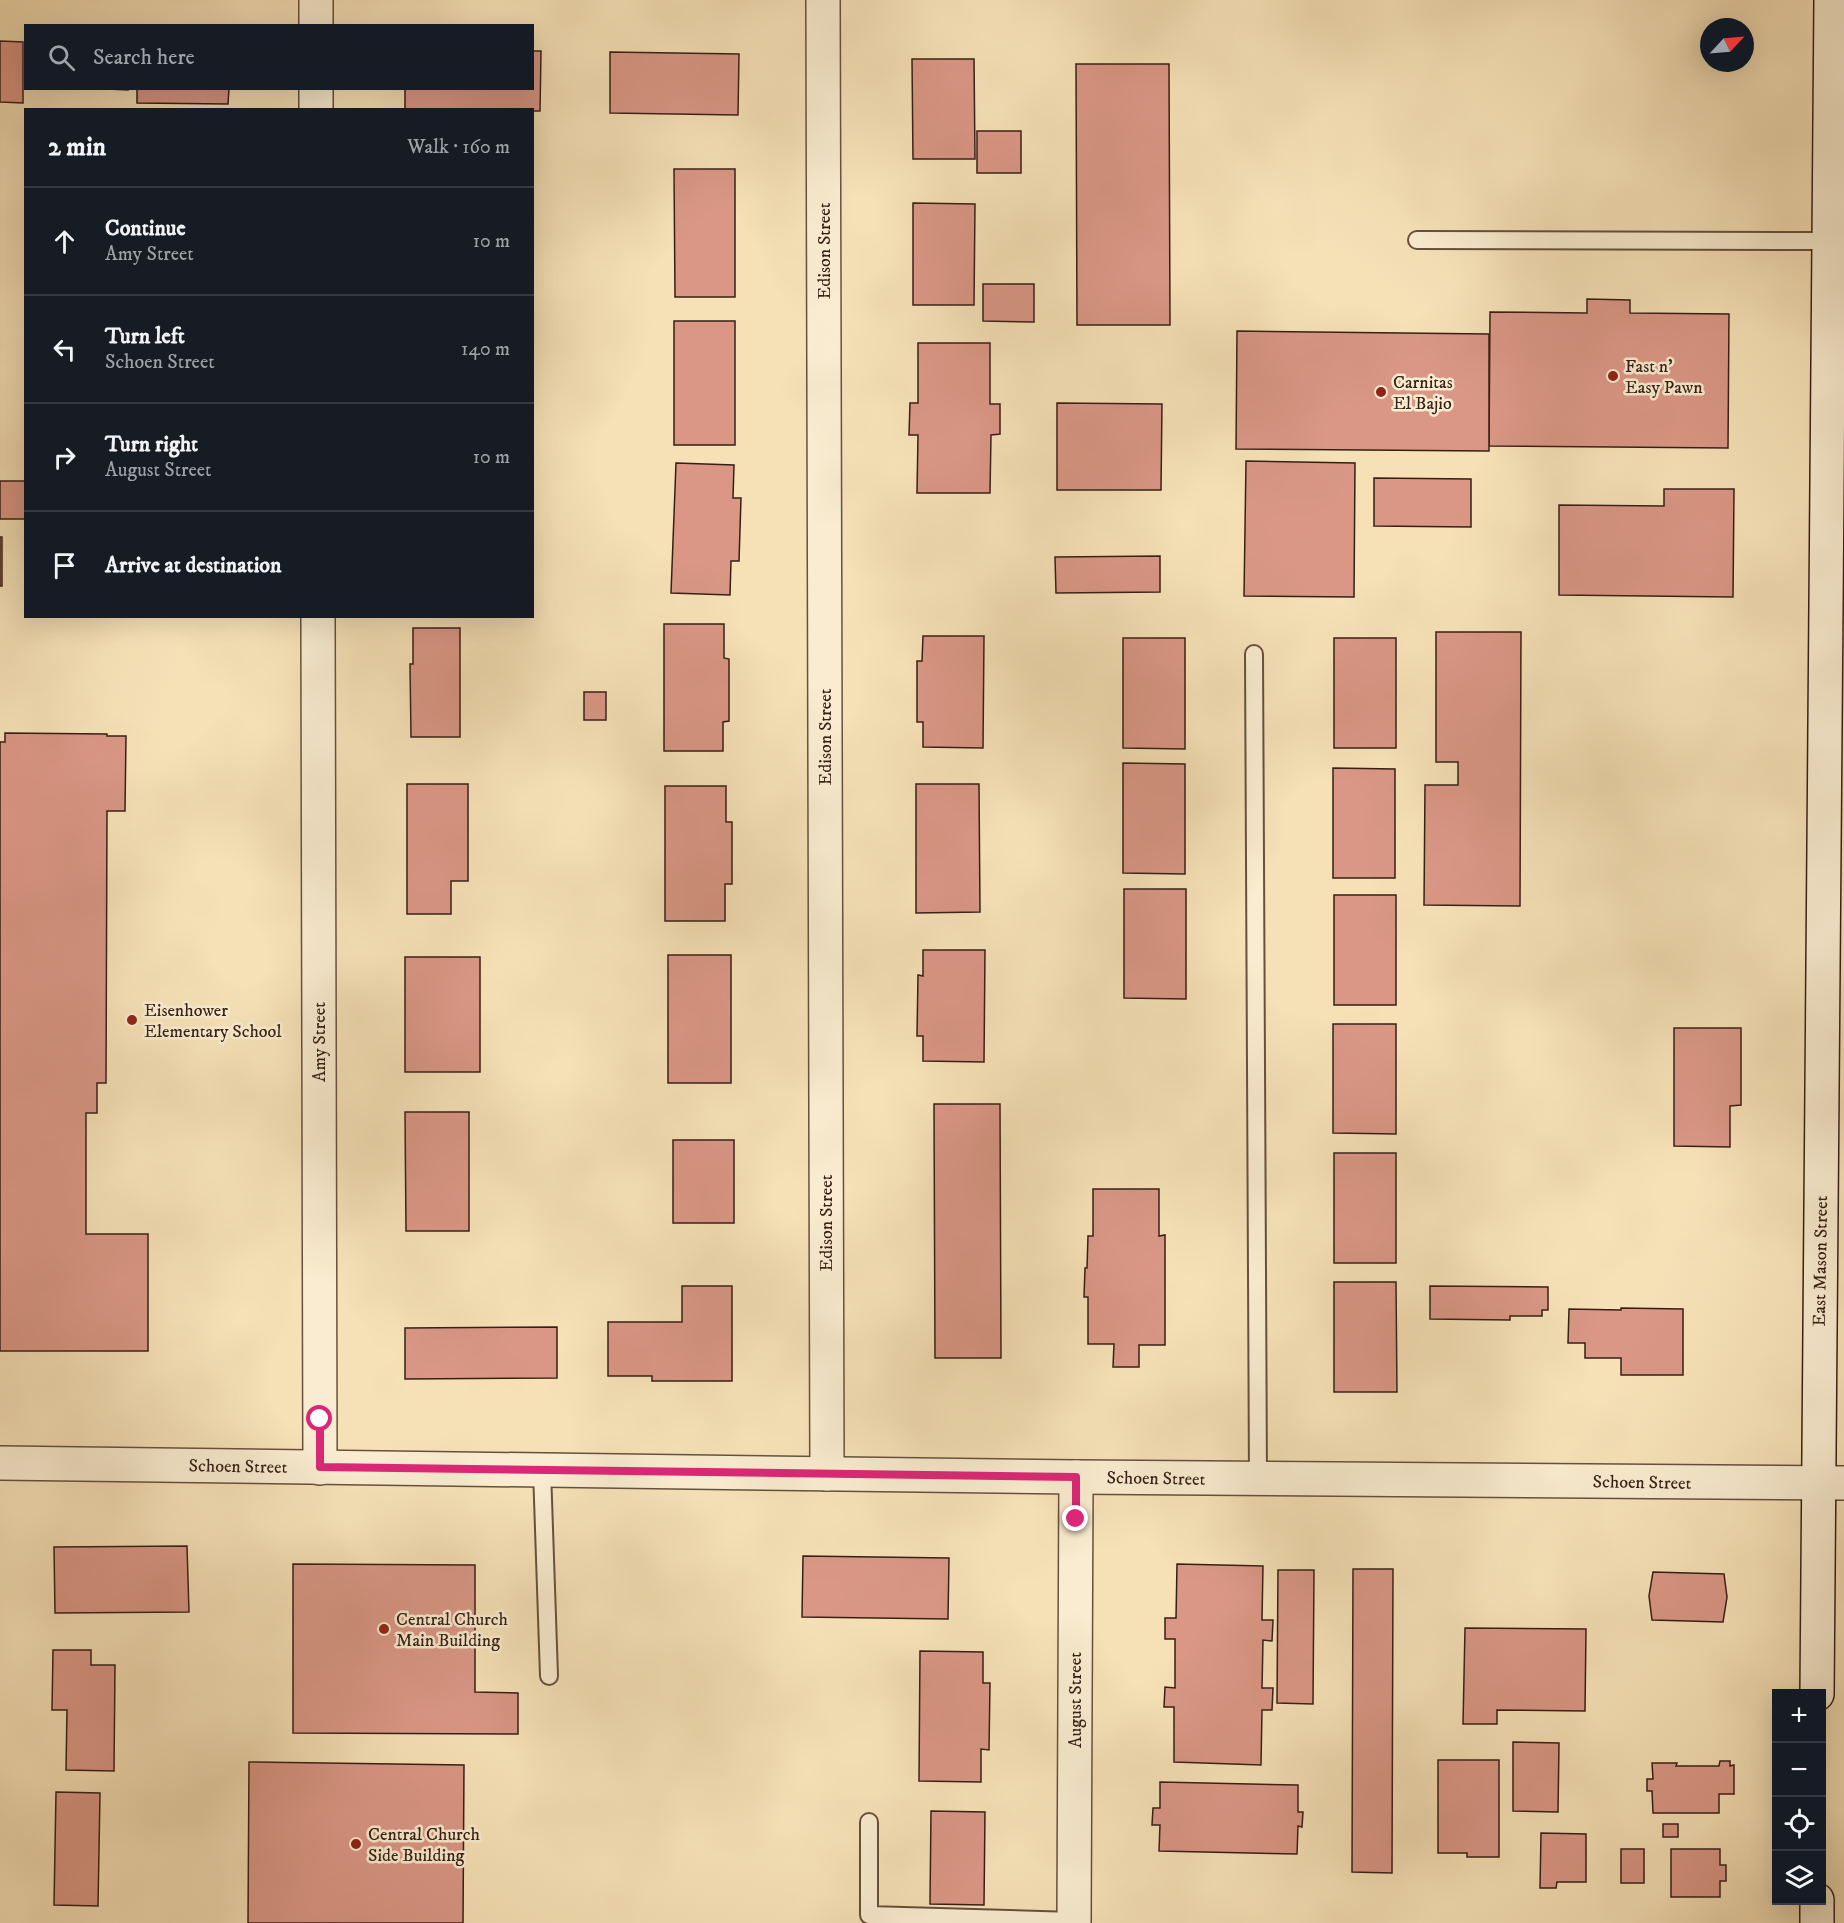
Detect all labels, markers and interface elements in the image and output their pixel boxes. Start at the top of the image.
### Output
north arrow [1700,18,1754,72]
search box [24,24,534,90]
icon: search [45,41,78,74]
text: Search here [93,44,195,71]
text: 2 min [48,131,106,164]
text: Walk · 160 m [407,135,510,160]
street label: Edison Street [814,202,836,299]
text: Continue [105,215,186,242]
icon: ahead [48,225,81,258]
text: 10 m [473,229,510,254]
text: Amy Street [105,242,194,267]
text: Turn left [105,323,185,350]
icon: left [48,333,81,366]
text: 140 m [461,337,510,362]
text: Schoen Street [105,350,215,375]
place label: Fast n' Easy Pawn [1625,356,1703,399]
marker: Fast n' Easy Pawn [1606,369,1620,383]
place label: Carnitas El Bajio [1393,372,1453,415]
marker: Carnitas El Bajio [1374,385,1388,399]
text: Turn right [105,431,198,458]
icon: right [48,441,81,474]
text: 10 m [473,445,510,470]
text: August Street [105,458,211,483]
icon: arrive [48,549,81,582]
text: Arrive at destination [105,552,282,579]
street label: Edison Street [815,688,837,785]
place label: Eisenhower Elementary School [144,1000,282,1043]
street label: Amy Street [309,1002,331,1082]
marker: Eisenhower Elementary School [125,1013,139,1027]
street label: Edison Street [816,1174,838,1271]
street label: East Mason Street [1809,1195,1833,1327]
route start [306,1405,332,1431]
street label: Schoen Street [188,1455,288,1479]
street label: Schoen Street [1106,1467,1206,1491]
street label: Schoen Street [1592,1471,1692,1495]
route end [1062,1505,1088,1531]
place label: Central Church Main Building [396,1609,508,1652]
marker: Central Church Main Building [377,1622,391,1636]
street label: August Street [1065,1652,1087,1748]
map controls [1772,1689,1826,1905]
button: + [1772,1689,1826,1743]
button: − [1772,1743,1826,1797]
button: locate [1772,1797,1826,1851]
place label: Central Church Side Building [368,1824,480,1867]
marker: Central Church Side Building [349,1837,363,1851]
button: layers [1772,1851,1826,1905]

